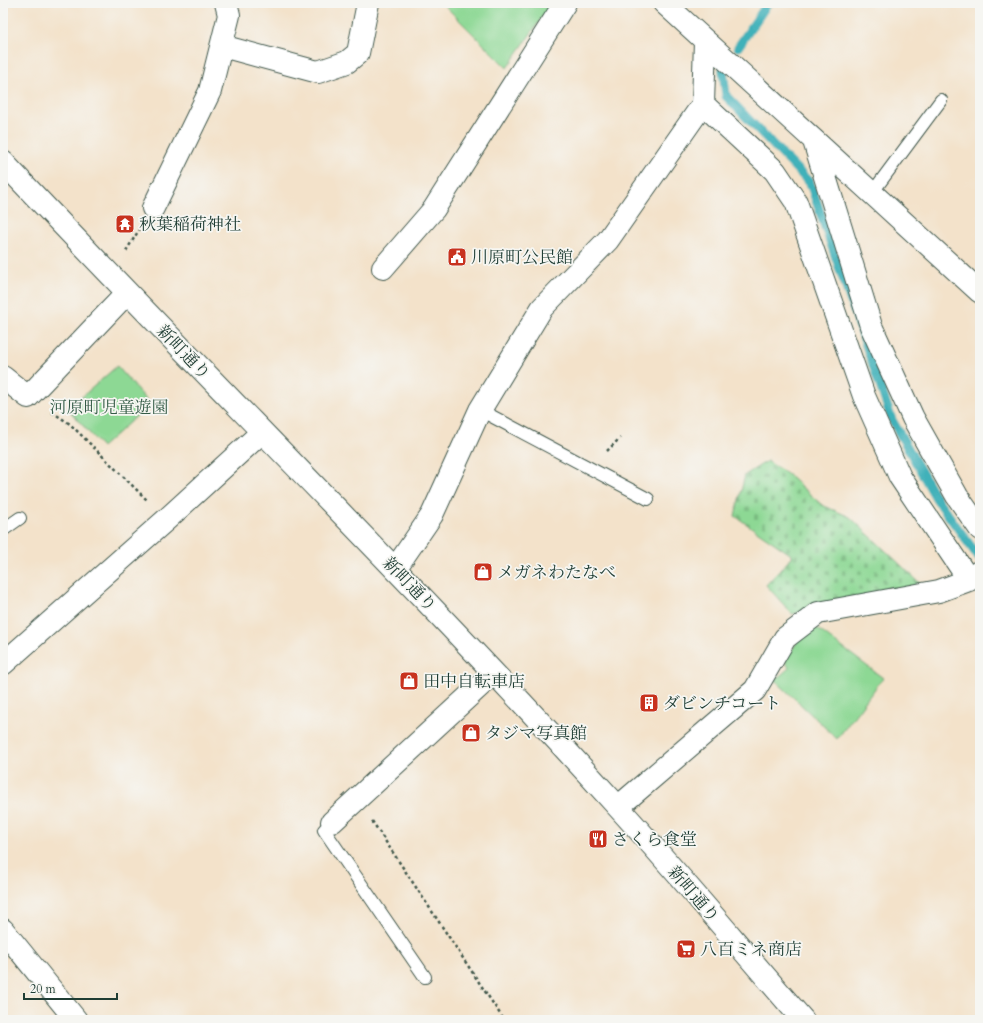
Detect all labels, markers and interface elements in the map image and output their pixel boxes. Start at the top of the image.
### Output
temple icon: 秋葉稲荷神社 [114,213,136,235]
place label: 秋葉稲荷神社 [139,213,241,236]
public building icon: 川原町公民館 [446,246,468,268]
place label: 川原町公民館 [471,246,573,269]
street label: 新町通り [152,320,216,385]
park label: 河原町児童遊園 [50,396,169,419]
street label: 新町通り [378,552,442,617]
shop icon: メガネわたなべ [472,561,494,583]
place label: メガネわたなべ [497,561,616,584]
shop icon: 田中自転車店 [398,670,420,692]
place label: 田中自転車店 [423,670,525,693]
building icon: ダビンチコート [638,692,660,714]
place label: ダビンチコート [663,692,781,715]
shop icon: タジマ写真館 [460,722,482,744]
place label: タジマ写真館 [485,722,587,745]
restaurant icon: さくら食堂 [587,828,609,850]
place label: さくら食堂 [612,828,697,851]
street label: 新町通り [663,861,725,928]
supermarket icon: 八百ミネ商店 [675,938,697,960]
place label: 八百ミネ商店 [700,938,802,961]
scale bar [24,975,117,1001]
text: 20 m [30,981,57,997]

